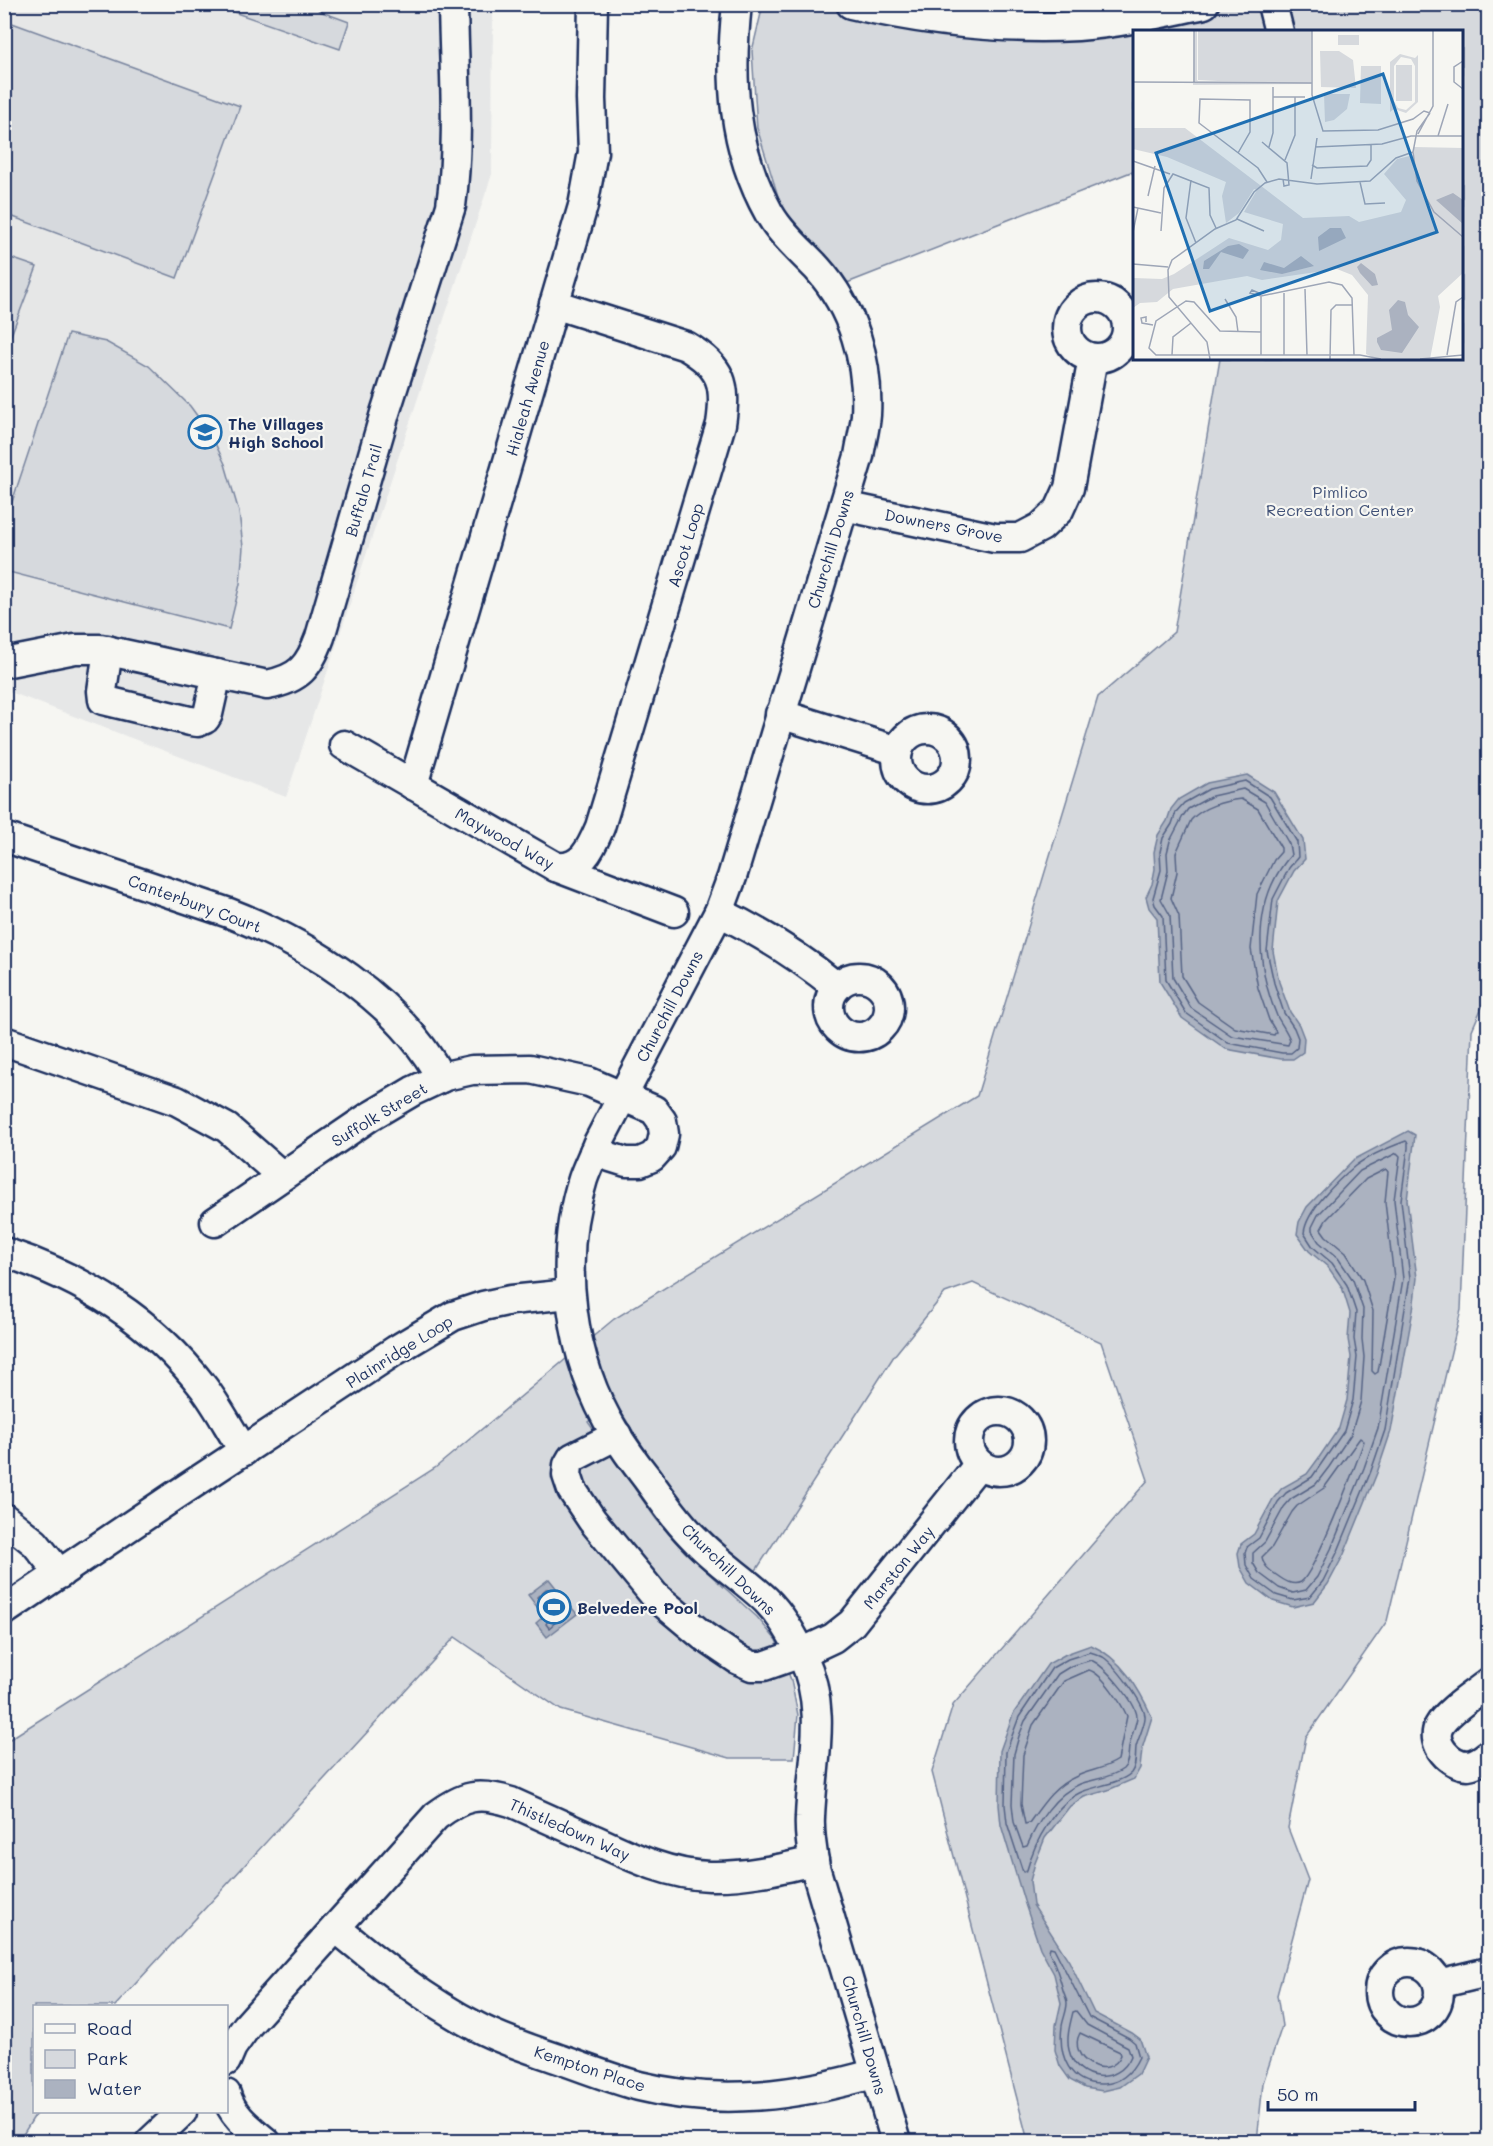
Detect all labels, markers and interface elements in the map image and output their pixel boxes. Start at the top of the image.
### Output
inset map [1133,30,1463,360]
street label: Hialeah Avenue [500,338,554,458]
place label: The Villages High School [228,413,324,452]
school or university icon: The Villages High School [187,414,223,450]
street label: Buffalo Trail [340,441,386,539]
park label: Pimlico Recreation Center [1266,481,1414,520]
street label: Churchill Downs [802,487,858,611]
street label: Ascot Loop [662,500,708,590]
street label: Downers Grove [883,503,1005,547]
street label: Maywood Way [452,802,558,874]
street label: Canterbury Court [125,869,265,937]
street label: Churchill Downs [631,947,707,1065]
street label: Suffolk Street [327,1077,431,1151]
street label: Plainridge Loop [342,1310,456,1392]
street label: Churchill Downs [677,1519,781,1619]
street label: Marston Way [858,1521,938,1613]
sports icon: Belvedere Pool [536,1589,572,1625]
place label: Belvedere Pool [577,1597,698,1618]
street label: Thistledown Way [506,1793,634,1865]
street label: Churchill Downs [838,1973,892,2097]
legend [33,2005,228,2113]
text: Road [87,2016,132,2040]
street label: Kempton Place [532,2040,648,2096]
text: Park [87,2046,128,2070]
scale bar [1268,2074,1415,2112]
text: Water [87,2076,142,2100]
text: 50 m [1277,2082,1319,2106]

